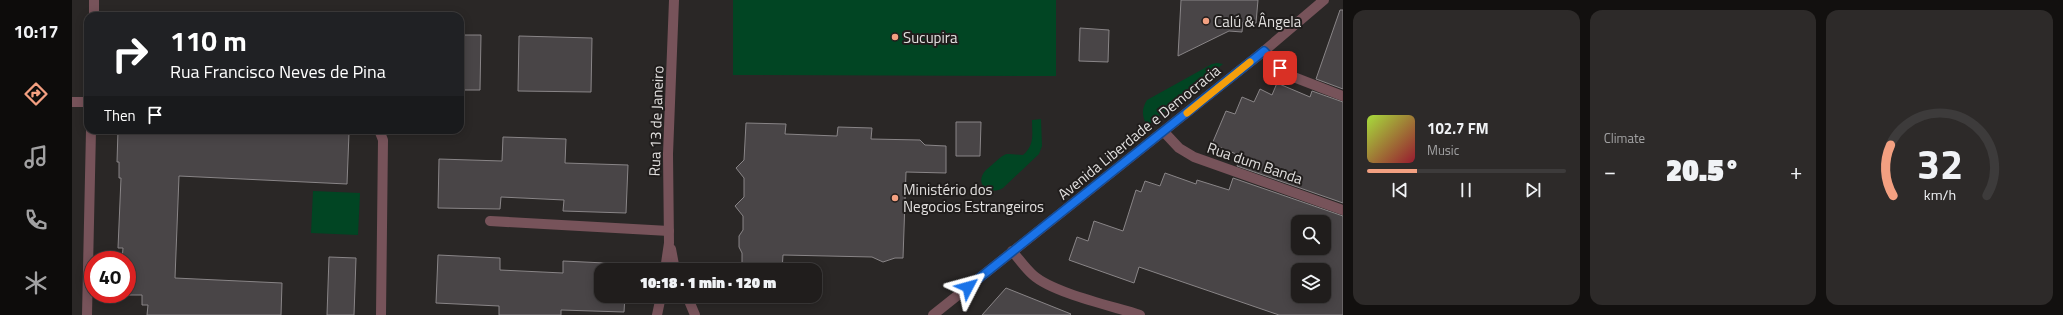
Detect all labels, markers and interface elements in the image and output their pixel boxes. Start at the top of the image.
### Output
place label: Calú & Ângela [1214,10,1302,33]
marker: Calú & Ângela [1201,16,1211,26]
text: 10:17 [14,18,58,45]
text: 110 m [170,19,247,62]
place label: Sucupira [903,26,958,49]
icon: right [104,28,156,80]
marker: Sucupira [890,32,900,42]
pin [1263,51,1297,85]
icon: arrive [1269,57,1291,79]
text: Rua Francisco Neves de Pina [170,58,386,85]
street label: Avenida Liberdade e Democracia [1053,59,1226,205]
street label: Rua 13 de Janeiro [643,65,669,177]
icon: directions [22,80,50,108]
text: Then [104,104,136,127]
icon: arrive [144,104,166,126]
text: 102.7 FM [1427,117,1489,140]
text: Climate [1604,128,1645,148]
text: 32 [1916,131,1963,194]
street label: Rua dum Banda [1204,136,1306,190]
text: Music [1427,140,1459,160]
icon: music [22,143,50,171]
text: 20.5° [1666,147,1740,193]
text: − [1604,154,1616,188]
text: + [1790,154,1802,188]
place label: Ministério dos Negocios Estrangeiros [903,178,1044,218]
icon: previous [1389,179,1411,201]
icon: pause [1455,179,1477,201]
icon: next [1522,179,1544,201]
text: km/h [1923,183,1956,205]
marker: Ministério dos Negocios Estrangeiros [890,193,900,203]
icon: phone [22,206,50,234]
map controls [1291,215,1331,303]
button: search [1291,215,1331,255]
speed limit sign: 40 [84,251,136,303]
button: layers [1291,263,1331,303]
position arrow [947,266,989,308]
icon: climate [22,269,50,297]
text: 10:18 · 1 min · 120 m [640,271,776,294]

